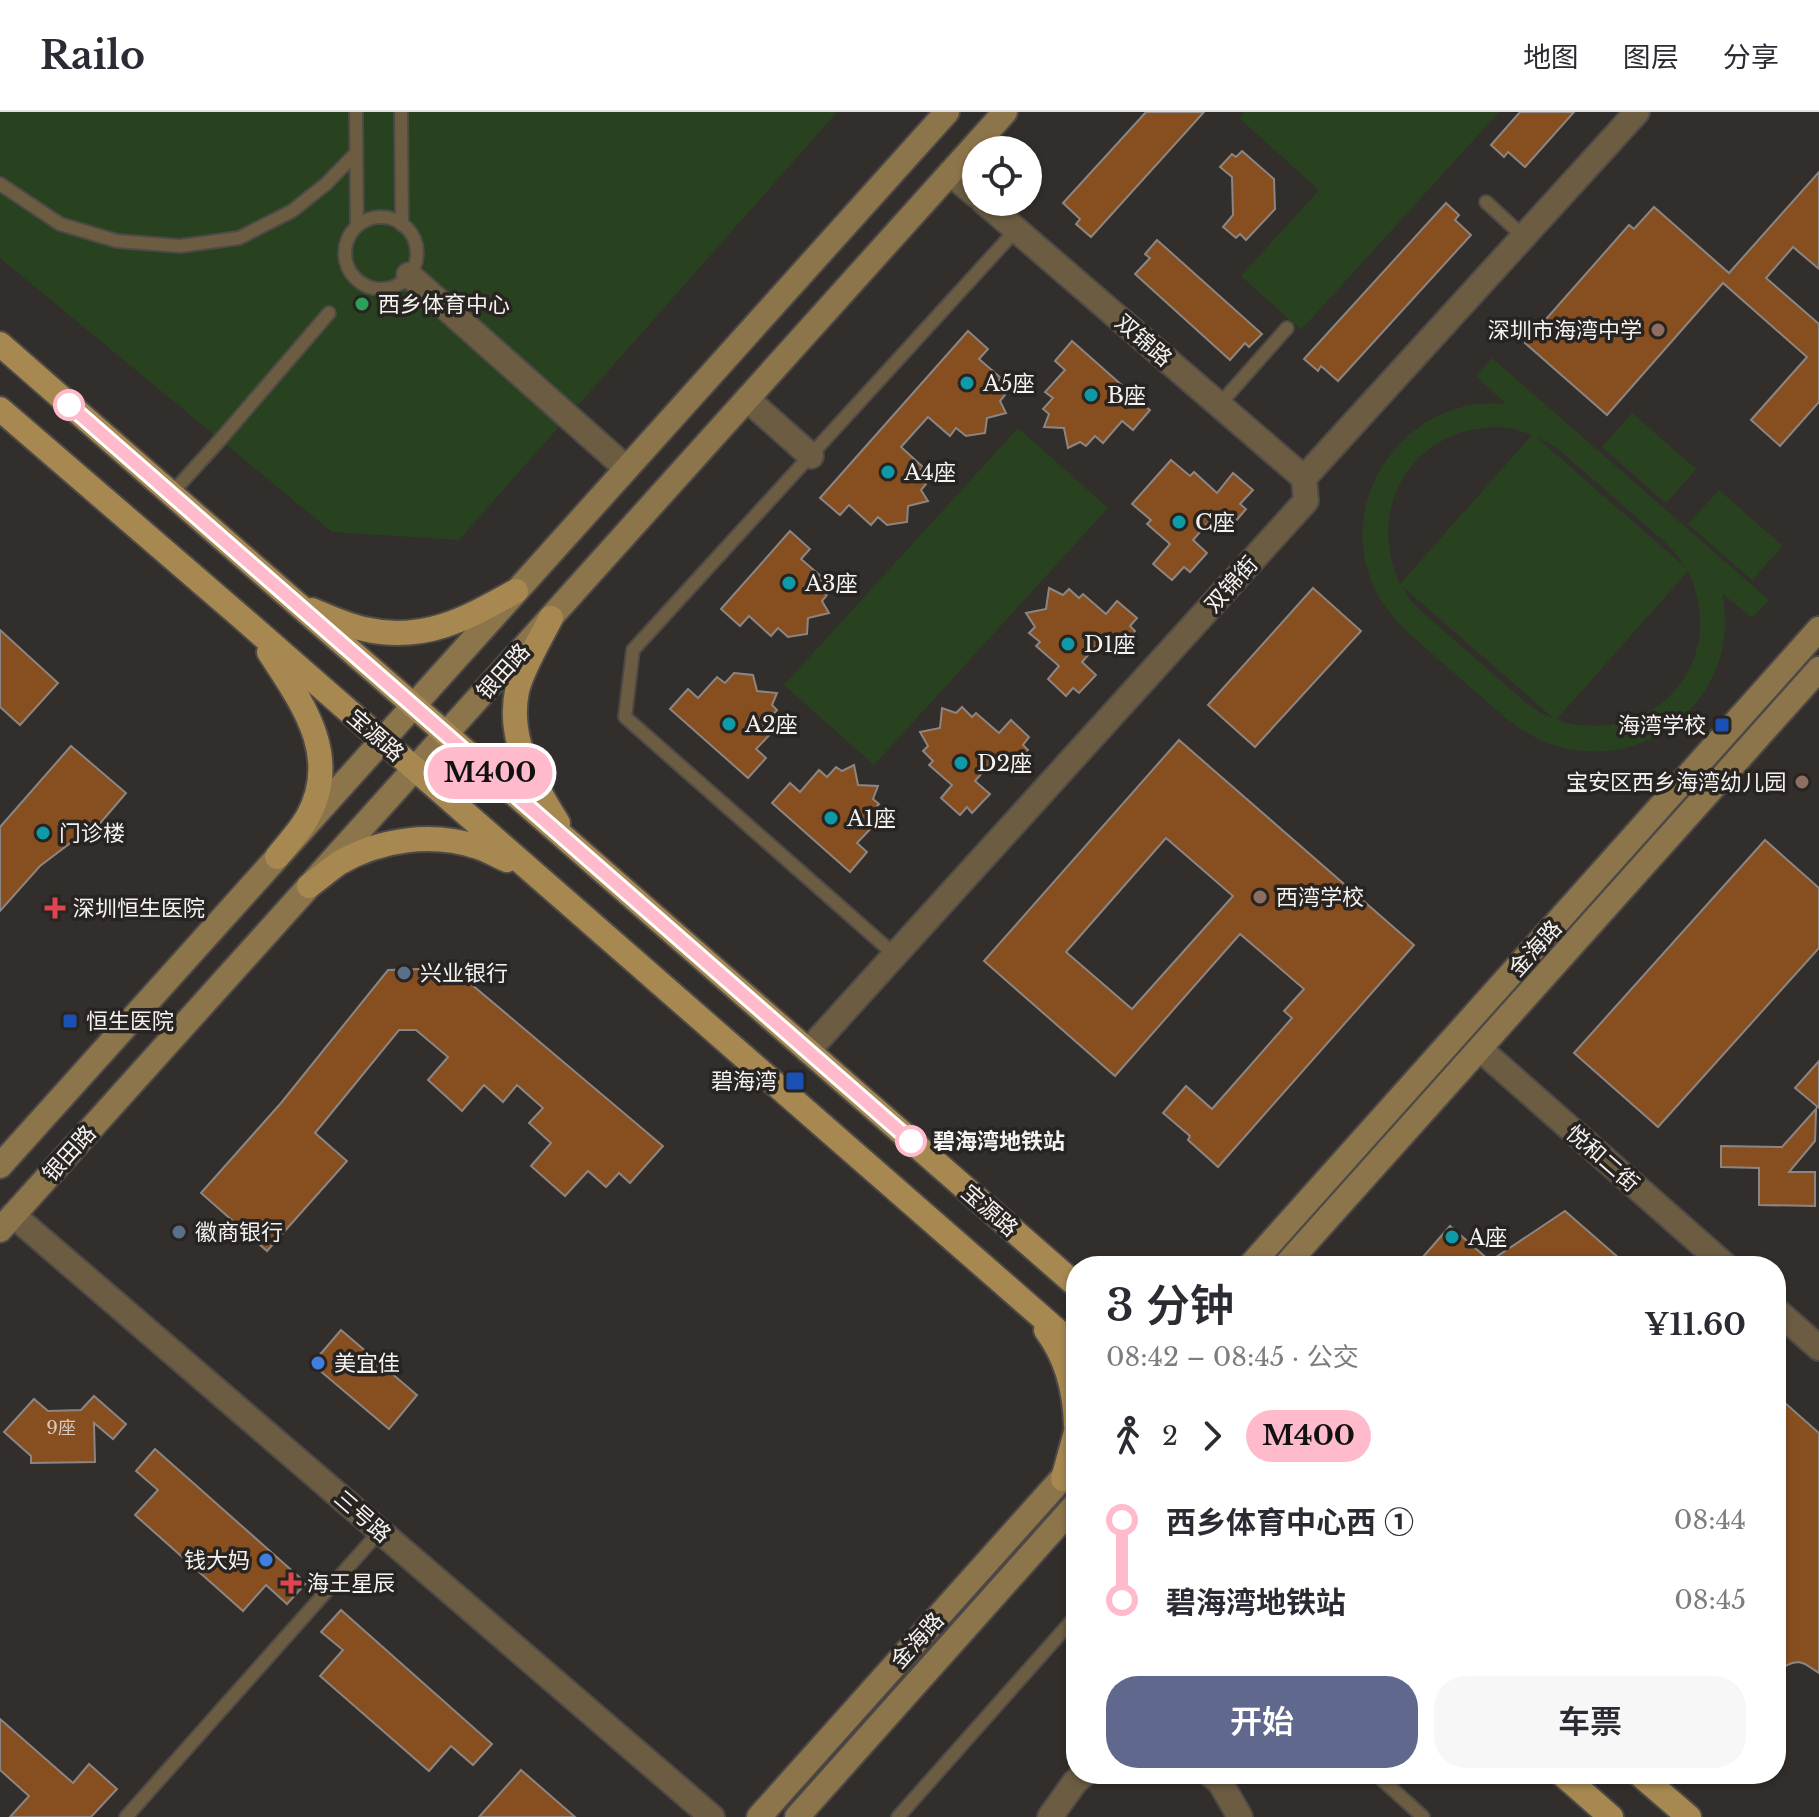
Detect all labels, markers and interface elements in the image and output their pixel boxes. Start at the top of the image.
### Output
text: Railo [40,32,145,79]
text: 地图 [1523,40,1579,75]
text: 图层 [1623,40,1679,75]
text: 分享 [1723,40,1779,75]
map controls [962,136,1042,216]
button: locate [962,136,1042,216]
place label: 西乡体育中心 [378,291,510,318]
marker: 西乡体育中心 [353,295,371,313]
street label: 双锦路 [1110,309,1177,372]
place label: 深圳市海湾中学 [1488,317,1642,344]
marker: 深圳市海湾中学 [1649,321,1667,339]
place label: A5座 [982,370,1034,397]
marker: A5座 [958,374,976,392]
place label: B座 [1107,382,1146,409]
marker: B座 [1082,386,1100,404]
unlabelled marker [54,390,84,420]
place label: A4座 [903,459,956,486]
marker: A4座 [879,463,897,481]
place label: C座 [1195,509,1235,536]
marker: C座 [1170,513,1188,531]
street label: 双锦街 [1199,551,1263,618]
place label: A3座 [804,570,858,597]
marker: A3座 [780,574,798,592]
place label: D1座 [1084,631,1135,658]
marker: D1座 [1059,635,1077,653]
street label: 银田路 [471,638,535,705]
street label: 宝源路 [342,704,409,767]
place label: A2座 [744,711,798,738]
place label: 海湾学校 [1618,712,1706,739]
marker: A2座 [720,715,738,733]
marker: 海湾学校 [1713,716,1731,734]
line badge: M400 [434,747,546,799]
place label: D2座 [977,750,1032,777]
marker: D2座 [952,754,970,772]
text: M400 [444,755,536,790]
place label: 宝安区西乡海湾幼儿园 [1566,769,1786,796]
marker: 宝安区西乡海湾幼儿园 [1793,773,1811,791]
place label: A1座 [846,805,896,832]
marker: A1座 [822,809,840,827]
place label: 门诊楼 [59,820,125,847]
marker: 门诊楼 [34,824,52,842]
place label: 西湾学校 [1276,884,1364,911]
marker: 西湾学校 [1251,888,1269,906]
place label: 深圳恒生医院 [73,895,205,922]
marker: 深圳恒生医院 [44,897,66,919]
street label: 金海路 [1503,915,1567,982]
place label: 兴业银行 [420,960,508,987]
marker: 兴业银行 [395,964,413,982]
place label: 恒生医院 [86,1008,174,1035]
marker: 恒生医院 [61,1012,79,1030]
place label: 碧海湾 [711,1068,777,1095]
marker: 碧海湾 [784,1070,806,1092]
street label: 悦和二街 [1561,1119,1645,1197]
street label: 银田路 [37,1120,101,1187]
marker: 碧海湾地铁站 [896,1126,926,1156]
place label: 碧海湾地铁站 [933,1128,1065,1155]
street label: 宝源路 [956,1179,1023,1242]
place label: 徽商银行 [195,1219,283,1246]
marker: 徽商银行 [170,1223,188,1241]
place label: A座 [1467,1224,1507,1251]
marker: A座 [1443,1228,1461,1246]
text: 3 分钟 [1106,1278,1234,1333]
text: ¥11.60 [1644,1306,1746,1343]
text: 08:42 – 08:45 · 公交 [1106,1341,1359,1373]
place label: 美宜佳 [334,1350,400,1377]
marker: 美宜佳 [309,1354,327,1372]
icon: walk [1106,1414,1150,1458]
icon: forward [1190,1414,1234,1458]
house number: 9座 [46,1417,76,1439]
text: M400 [1262,1418,1355,1453]
text: 2 [1162,1420,1178,1452]
street label: 三号路 [329,1485,396,1548]
text: 西乡体育中心西 ① [1166,1504,1414,1541]
text: 08:44 [1674,1504,1746,1536]
place label: 钱大妈 [184,1547,250,1574]
marker: 钱大妈 [257,1551,275,1569]
place label: 海王星辰 [307,1570,395,1597]
marker: 海王星辰 [282,1574,300,1592]
text: 碧海湾地铁站 [1166,1584,1346,1621]
text: 08:45 [1674,1584,1746,1616]
street label: 金海路 [885,1607,949,1674]
button: 开始 [1106,1676,1418,1768]
button: 车票 [1434,1676,1746,1768]

